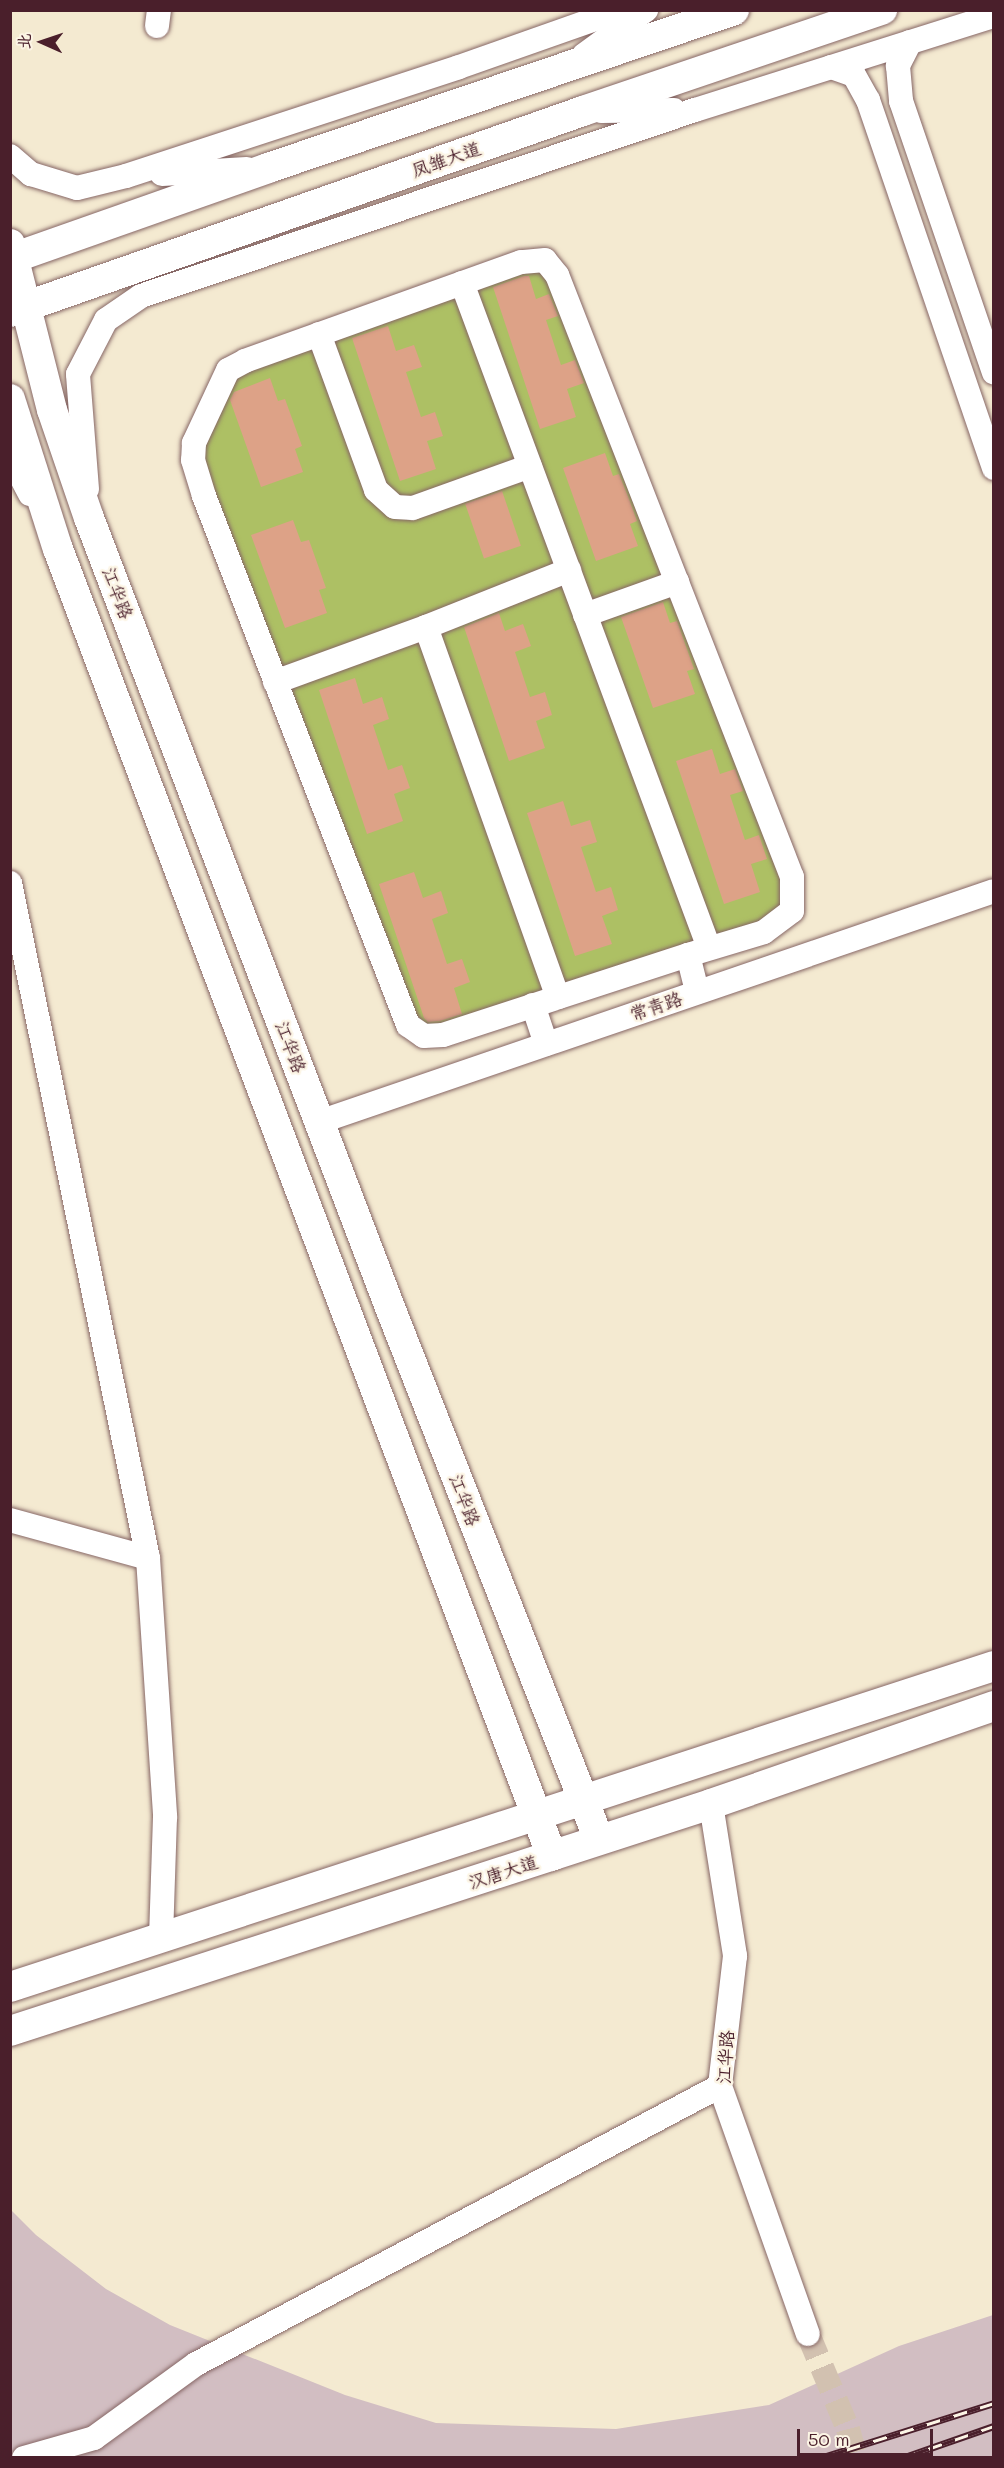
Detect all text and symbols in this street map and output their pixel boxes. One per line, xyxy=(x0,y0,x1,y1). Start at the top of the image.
north arrow xyxy=(12,12,72,72)
text: 北 xyxy=(13,32,34,50)
street label: 凤雏大道 xyxy=(408,137,484,181)
street label: 江华路 xyxy=(98,564,138,622)
street label: 常青路 xyxy=(627,987,685,1025)
street label: 江华路 xyxy=(271,1018,311,1076)
street label: 江华路 xyxy=(445,1471,485,1529)
street label: 汉唐大道 xyxy=(465,1851,541,1893)
street label: 江华路 xyxy=(712,2029,738,2085)
scale bar xyxy=(800,2417,936,2455)
text: 50 m xyxy=(808,2427,850,2451)

